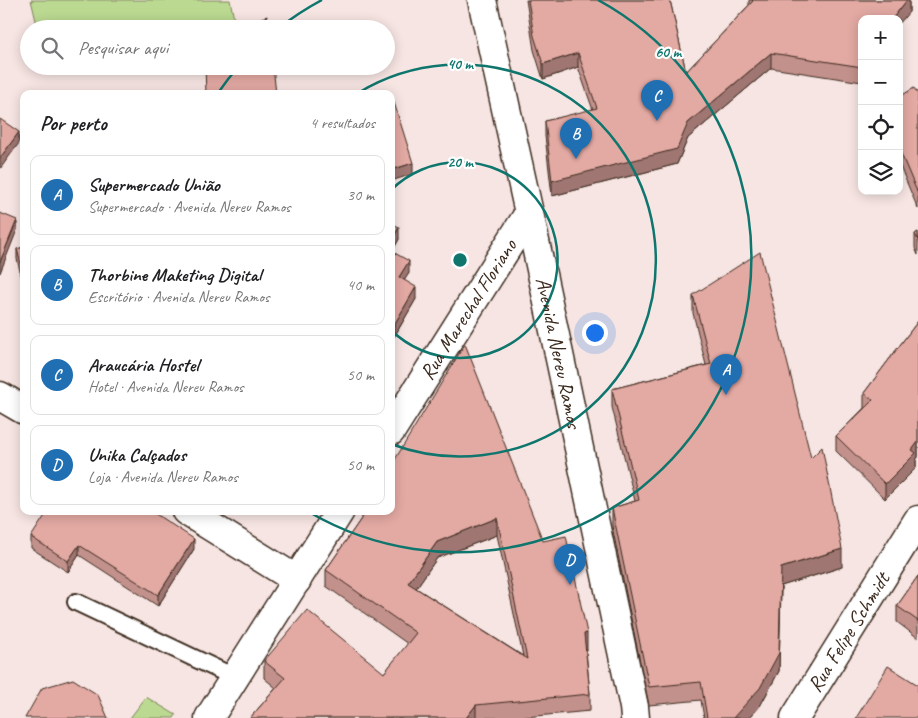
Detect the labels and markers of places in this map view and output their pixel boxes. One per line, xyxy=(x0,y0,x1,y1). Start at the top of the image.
pin: C xyxy=(641,80,673,121)
pin: B xyxy=(560,118,592,159)
centre of rings xyxy=(451,251,469,269)
pin: A xyxy=(710,354,742,395)
pin: D xyxy=(554,544,586,585)

